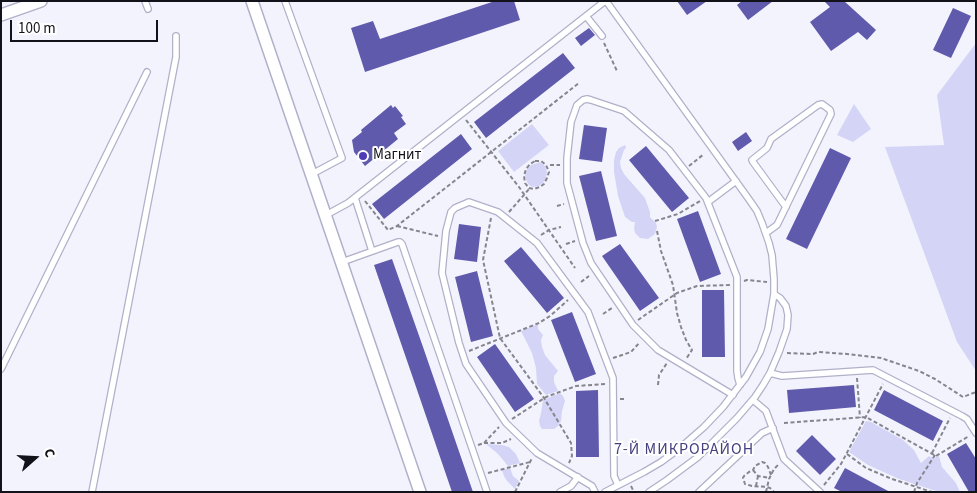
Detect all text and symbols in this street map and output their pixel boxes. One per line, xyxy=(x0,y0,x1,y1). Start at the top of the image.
scale bar xyxy=(12,10,160,42)
text: 100 m xyxy=(18,18,56,39)
place label: Магнит xyxy=(373,147,421,165)
marker: Магнит xyxy=(357,150,369,162)
north arrow xyxy=(10,433,60,483)
district label: 7-Й МИКРОРАЙОН xyxy=(612,440,756,460)
text: С xyxy=(38,446,60,460)

